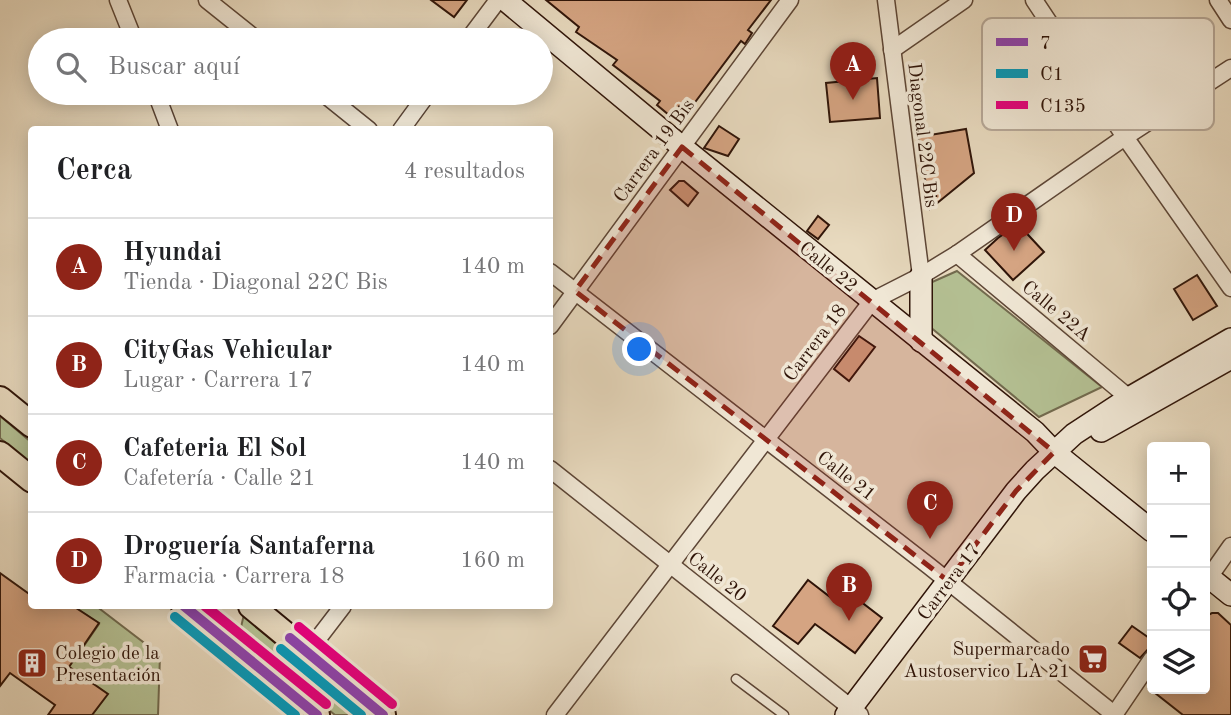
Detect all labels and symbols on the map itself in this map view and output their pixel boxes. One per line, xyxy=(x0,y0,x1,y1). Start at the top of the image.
legend xyxy=(982,18,1214,130)
text: 7 xyxy=(1040,35,1051,54)
pin: A xyxy=(830,42,876,100)
street label: Diagonal 22C Bis xyxy=(903,62,940,209)
text: C1 xyxy=(1040,66,1064,85)
street label: Carrera 19 Bis xyxy=(611,96,699,207)
text: C135 xyxy=(1040,98,1086,117)
pin: D xyxy=(991,193,1037,251)
street label: Calle 22 xyxy=(795,239,860,297)
street label: Calle 22A xyxy=(1017,278,1094,346)
street label: Carrera 18 xyxy=(781,301,851,386)
your location xyxy=(622,332,656,366)
street label: Calle 21 xyxy=(813,448,878,506)
pin: C xyxy=(907,481,953,539)
street label: Carrera 17 xyxy=(915,540,985,625)
street label: Calle 20 xyxy=(684,549,749,607)
pin: B xyxy=(826,563,872,621)
place label: Supermarcado Austoservico LA 21 xyxy=(903,641,1070,682)
supermarket icon: Supermarcado Austoservico LA 21 xyxy=(1076,642,1110,676)
place label: Colegio de la Presentación xyxy=(55,645,161,686)
building icon: Colegio de la Presentación xyxy=(15,646,49,680)

